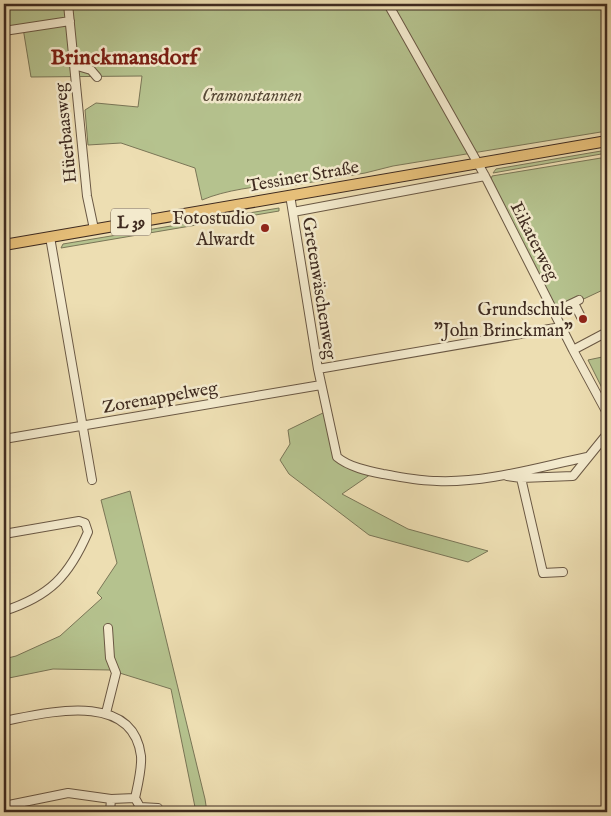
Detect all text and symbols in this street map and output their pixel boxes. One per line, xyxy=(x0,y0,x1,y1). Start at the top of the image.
district label: Brinckmansdorf xyxy=(51,44,202,72)
street label: Hüerbaasweg xyxy=(50,81,83,184)
park label: Cramonstannen xyxy=(202,85,302,108)
street label: Tessiner Straße xyxy=(246,156,361,199)
street label: Eikaterweg xyxy=(504,198,563,285)
road number: L 39 xyxy=(111,208,151,236)
place label: Fotostudio Alwardt xyxy=(172,208,255,252)
street label: Gretenwäschenweg xyxy=(296,216,341,361)
marker: Fotostudio Alwardt xyxy=(259,222,271,234)
place label: Grundschule "John Brinckman" xyxy=(434,299,573,343)
marker: Grundschule "John Brinckman" xyxy=(577,313,589,325)
street label: Zorenappelweg xyxy=(101,377,220,420)

